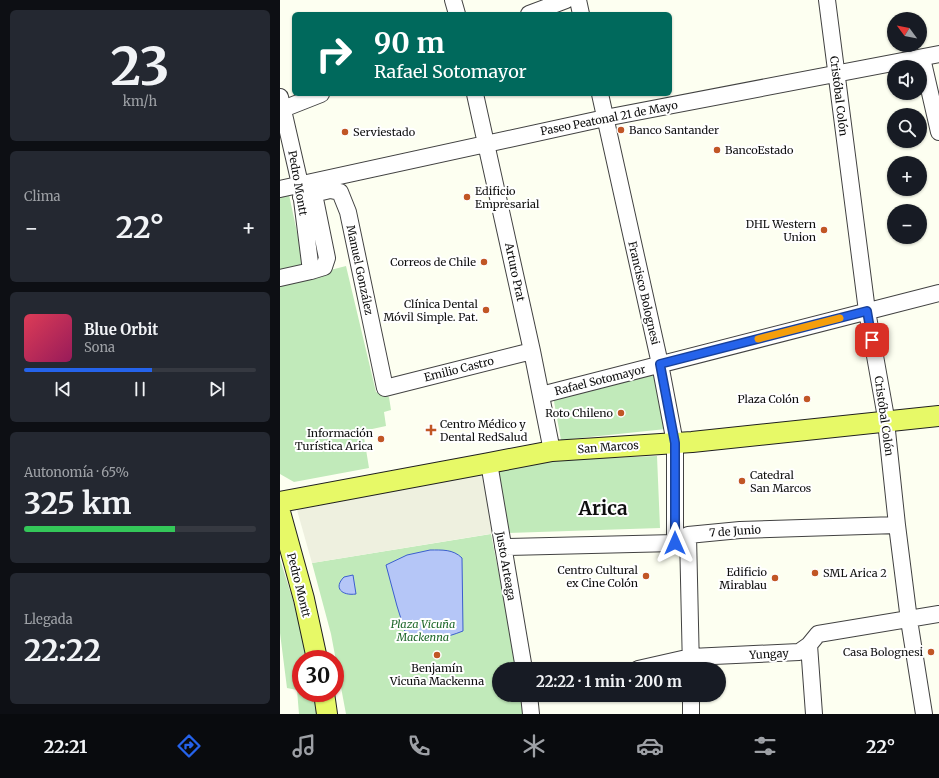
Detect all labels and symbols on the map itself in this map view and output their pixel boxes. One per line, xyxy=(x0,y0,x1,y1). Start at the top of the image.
north arrow xyxy=(887,12,927,52)
street label: Cristóbal Colón xyxy=(827,55,851,138)
street label: Paseo Peatonal 21 de Mayo xyxy=(539,98,679,138)
place label: Banco Santander xyxy=(629,123,719,137)
place label: Serviestado xyxy=(353,125,416,139)
marker: Banco Santander xyxy=(616,125,626,135)
marker: Serviestado xyxy=(340,127,350,137)
place label: BancoEstado xyxy=(725,143,794,157)
marker: BancoEstado xyxy=(712,145,722,155)
street label: Pedro Montt xyxy=(285,149,311,217)
place label: Edificio Empresarial xyxy=(475,184,540,211)
marker: Edificio Empresarial xyxy=(462,192,472,202)
place label: DHL Western Union xyxy=(746,217,817,244)
street label: Manuel González xyxy=(344,224,376,316)
marker: DHL Western Union xyxy=(819,225,829,235)
street label: Arturo Prat xyxy=(502,240,528,303)
street label: Francisco Bolognesi xyxy=(625,240,663,347)
place label: Correos de Chile xyxy=(390,255,476,269)
marker: Correos de Chile xyxy=(479,257,489,267)
place label: Clínica Dental Móvil Simple. Pat. xyxy=(384,297,479,324)
marker: Clínica Dental Móvil Simple. Pat. xyxy=(481,305,491,315)
pin xyxy=(855,323,889,357)
street label: Emilio Castro xyxy=(423,353,496,384)
street label: Rafael Sotomayor xyxy=(553,362,647,398)
street label: Cristóbal Colón xyxy=(871,375,897,458)
place label: Plaza Colón xyxy=(738,392,800,406)
marker: Plaza Colón xyxy=(802,394,812,404)
place label: Roto Chileno xyxy=(545,406,614,420)
marker: Roto Chileno xyxy=(616,408,626,418)
place label: Centro Médico y Dental RedSalud xyxy=(440,417,528,444)
marker: Centro Médico y Dental RedSalud xyxy=(425,424,437,436)
place label: Información Turística Arica xyxy=(295,426,374,453)
marker: Información Turística Arica xyxy=(376,434,386,444)
street label: San Marcos xyxy=(577,438,639,456)
place label: Catedral San Marcos xyxy=(750,468,811,495)
marker: Catedral San Marcos xyxy=(737,476,747,486)
district label: Arica xyxy=(577,496,628,520)
position arrow xyxy=(654,522,696,564)
street label: 7 de Junio xyxy=(709,522,762,540)
street label: Justo Arteaga xyxy=(493,529,519,602)
street label: Pedro Montt xyxy=(284,551,314,619)
place label: Centro Cultural ex Cine Colón xyxy=(558,563,639,590)
place label: Edificio Mirablau xyxy=(719,565,768,592)
place label: SML Arica 2 xyxy=(823,566,887,580)
marker: SML Arica 2 xyxy=(810,568,820,578)
marker: Centro Cultural ex Cine Colón xyxy=(641,571,651,581)
marker: Edificio Mirablau xyxy=(770,573,780,583)
park label: Plaza Vicuña Mackenna xyxy=(391,617,455,644)
place label: Casa Bolognesi xyxy=(843,645,923,659)
street label: Yungay xyxy=(748,646,790,662)
marker: Casa Bolognesi xyxy=(926,647,936,657)
speed limit sign: 30 xyxy=(292,650,344,702)
marker: Benjamín Vicuña Mackenna xyxy=(432,650,442,660)
place label: Benjamín Vicuña Mackenna xyxy=(389,661,484,688)

